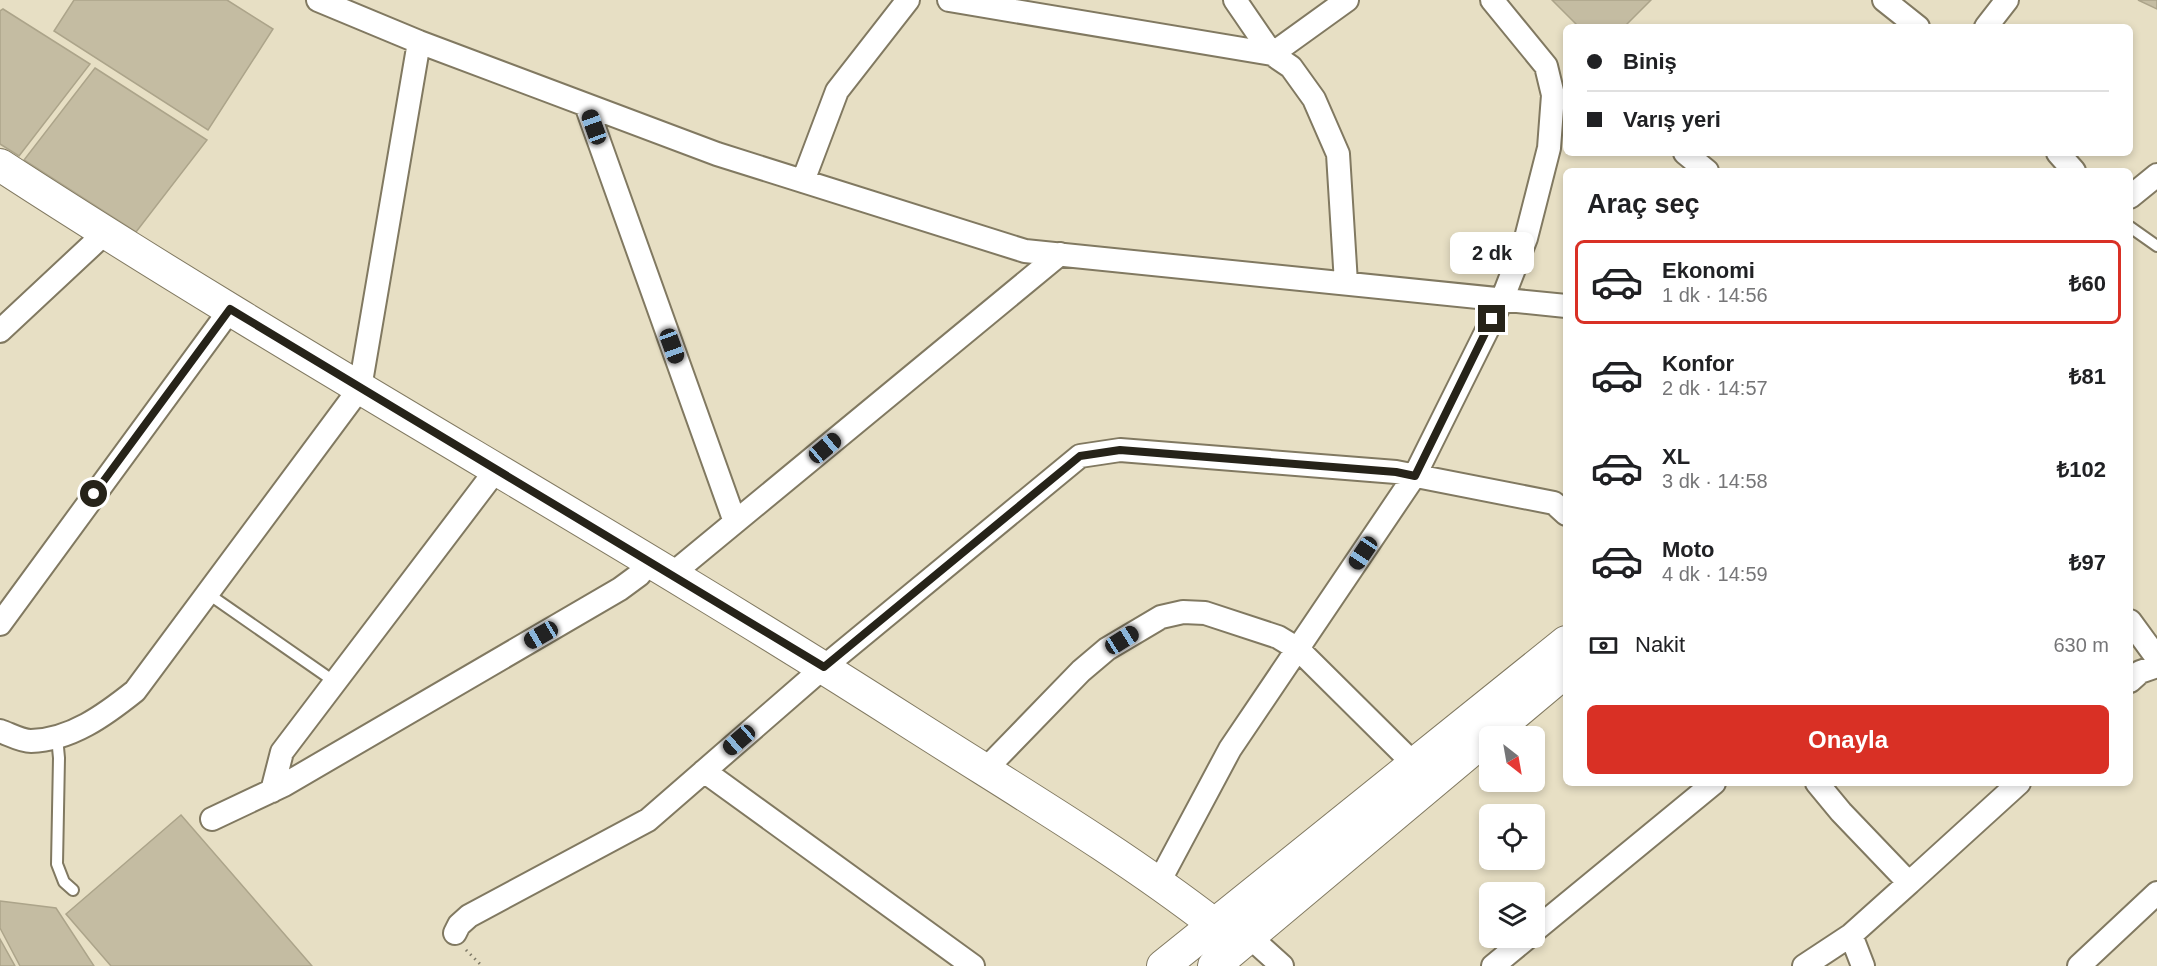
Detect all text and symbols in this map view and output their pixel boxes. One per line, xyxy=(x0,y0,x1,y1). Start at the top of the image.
text: Biniş xyxy=(1623,49,1677,74)
car xyxy=(579,107,609,147)
text: Varış yeri xyxy=(1623,107,1721,132)
text: Araç seç xyxy=(1587,189,1700,219)
callout: 2 dk xyxy=(1450,232,1534,274)
text: 2 dk xyxy=(1472,242,1512,264)
icon: car xyxy=(1590,255,1644,309)
text: Ekonomi xyxy=(1662,258,1755,283)
text: ₺60 xyxy=(2069,271,2106,296)
text: 1 dk · 14:56 xyxy=(1662,284,1768,306)
route end xyxy=(1478,305,1505,332)
car xyxy=(657,326,687,366)
icon: car xyxy=(1590,348,1644,402)
text: Konfor xyxy=(1662,351,1734,376)
text: ₺81 xyxy=(2069,364,2106,389)
text: 2 dk · 14:57 xyxy=(1662,377,1768,399)
car xyxy=(805,430,845,466)
icon: car xyxy=(1590,441,1644,495)
text: XL xyxy=(1662,444,1690,469)
text: ₺102 xyxy=(2057,457,2106,482)
text: 3 dk · 14:58 xyxy=(1662,470,1768,492)
route start xyxy=(80,480,107,507)
car xyxy=(1345,533,1381,573)
icon: car xyxy=(1590,534,1644,588)
text: Moto xyxy=(1662,537,1715,562)
text: ₺97 xyxy=(2069,550,2106,575)
text: 4 dk · 14:59 xyxy=(1662,563,1768,585)
car xyxy=(521,618,561,652)
car xyxy=(1102,623,1142,657)
icon: cash xyxy=(1587,629,1620,662)
text: Nakit xyxy=(1635,632,1685,657)
text: 630 m xyxy=(2053,634,2109,656)
button: Onayla xyxy=(1587,705,2109,774)
car xyxy=(720,721,758,759)
north arrow xyxy=(1479,726,1545,792)
map controls xyxy=(1479,726,1545,948)
button: locate xyxy=(1479,804,1545,870)
button: layers xyxy=(1479,882,1545,948)

